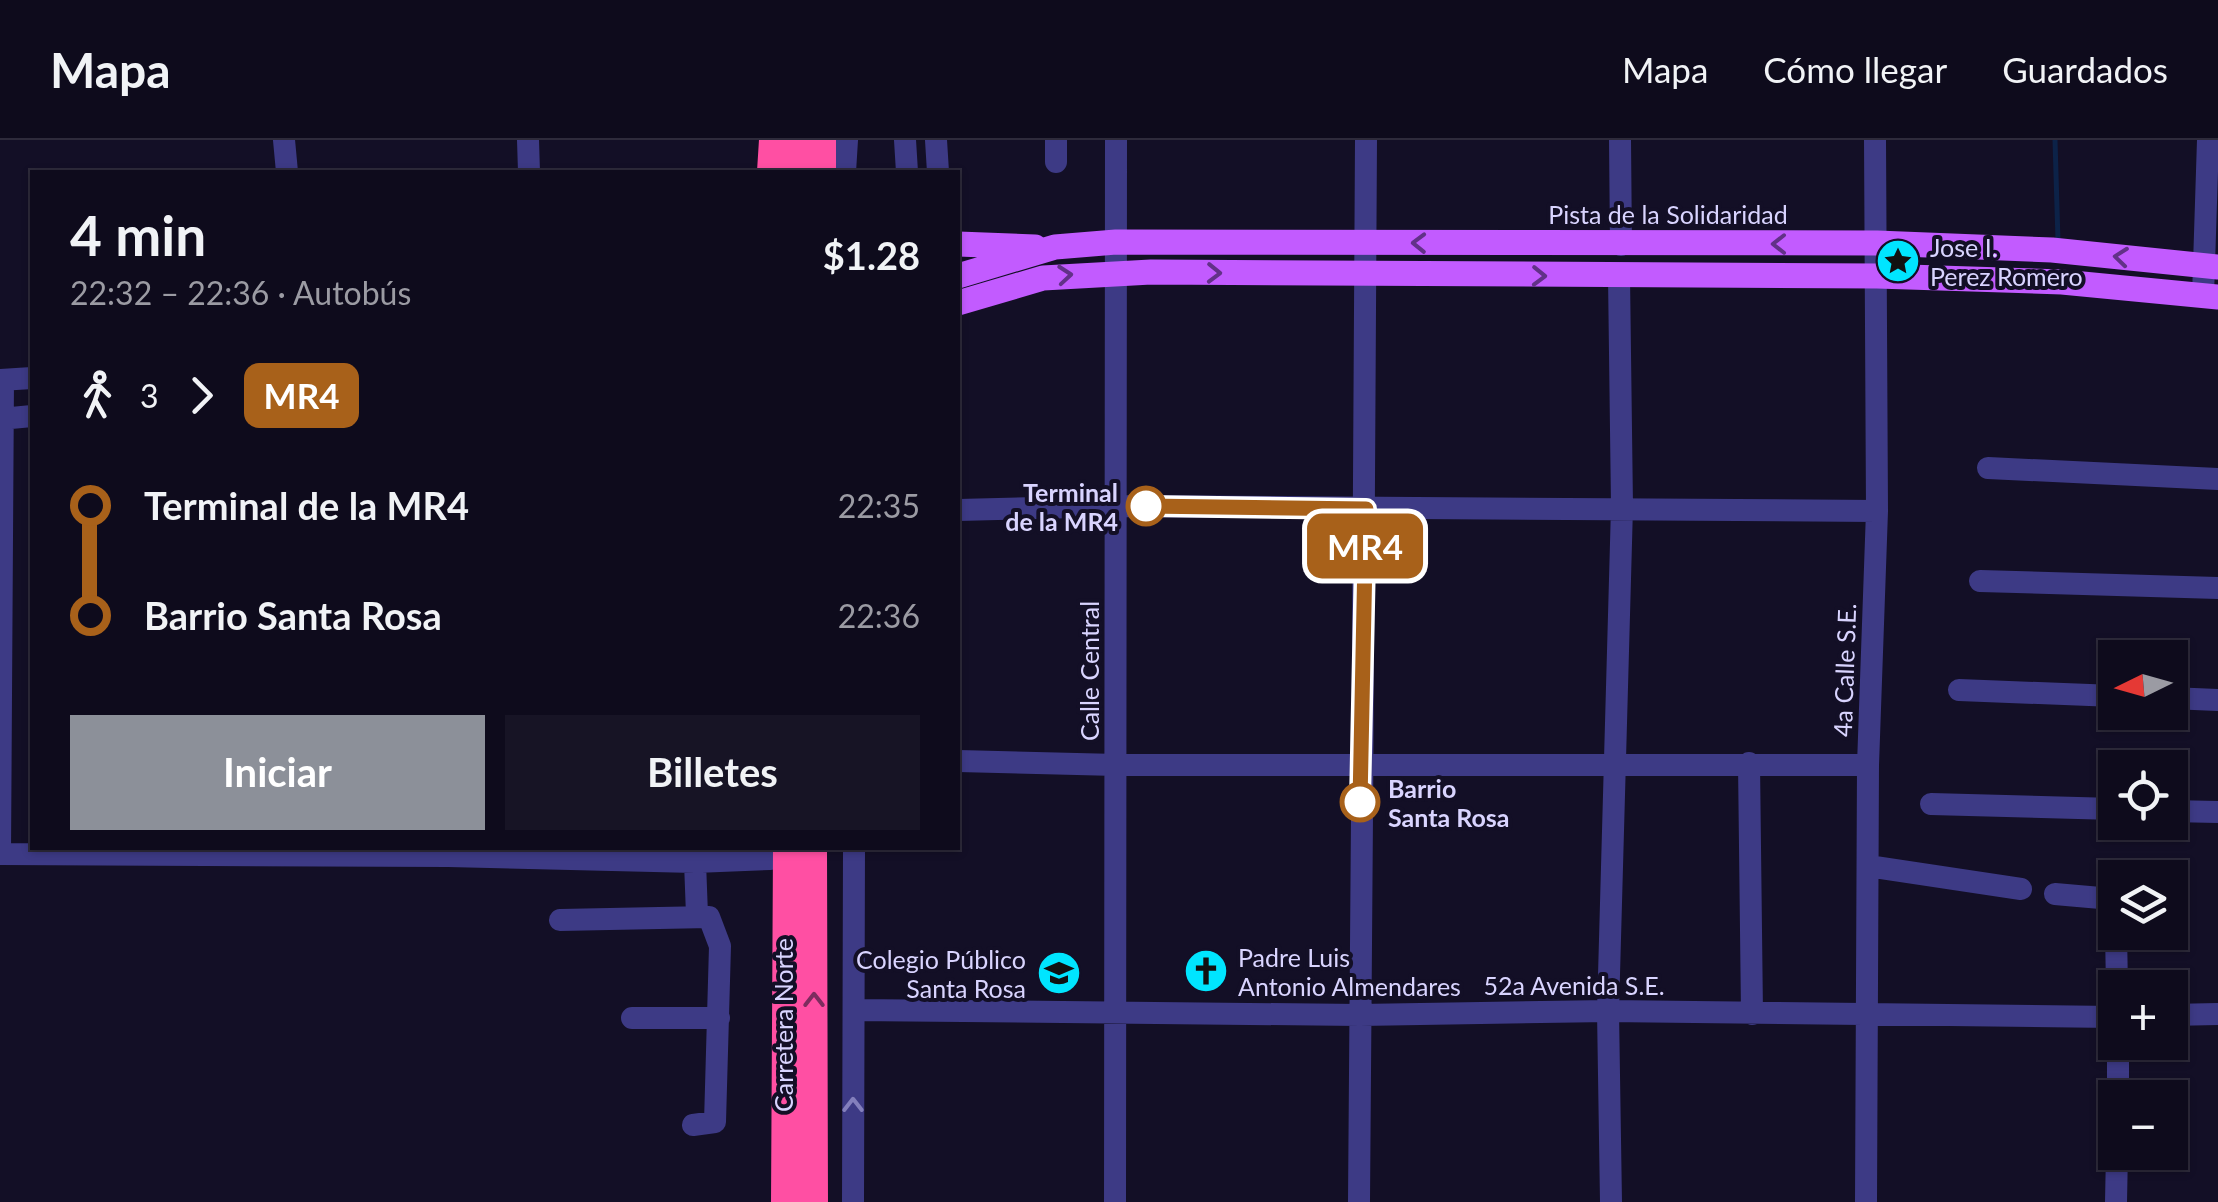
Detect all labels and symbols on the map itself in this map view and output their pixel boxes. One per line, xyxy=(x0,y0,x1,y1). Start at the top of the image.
street label: Pista de la Solidaridad xyxy=(1548,199,1788,229)
one-way arrow xyxy=(1411,232,1427,253)
place label: Jose I. Perez Romero xyxy=(1930,232,2083,291)
one-way arrow xyxy=(1771,233,1786,255)
place icon: Jose I. Perez Romero xyxy=(1875,238,1921,284)
one-way arrow xyxy=(2113,247,2129,268)
one-way arrow xyxy=(1206,262,1222,284)
one-way arrow xyxy=(1057,265,1073,287)
one-way arrow xyxy=(1532,265,1547,287)
place label: Terminal de la MR4 xyxy=(1005,477,1118,536)
marker: Terminal de la MR4 xyxy=(1127,487,1165,525)
line badge: MR4 xyxy=(1308,514,1422,578)
street label: Calle Central xyxy=(1074,601,1104,741)
street label: 4a Calle S.E. xyxy=(1827,603,1861,737)
north arrow xyxy=(2098,640,2188,730)
place label: Barrio Santa Rosa xyxy=(1388,773,1510,832)
marker: Barrio Santa Rosa xyxy=(1341,783,1379,821)
street label: Carretera Norte xyxy=(768,938,798,1112)
place label: Padre Luis Antonio Almendares xyxy=(1238,942,1461,1001)
place label: Colegio Público Santa Rosa xyxy=(856,944,1026,1003)
church icon: Padre Luis Antonio Almendares xyxy=(1183,948,1229,994)
school or university icon: Colegio Público Santa Rosa xyxy=(1036,950,1082,996)
street label: 52a Avenida S.E. xyxy=(1483,970,1665,1000)
one-way arrow xyxy=(803,991,825,1006)
one-way arrow xyxy=(842,1096,864,1112)

